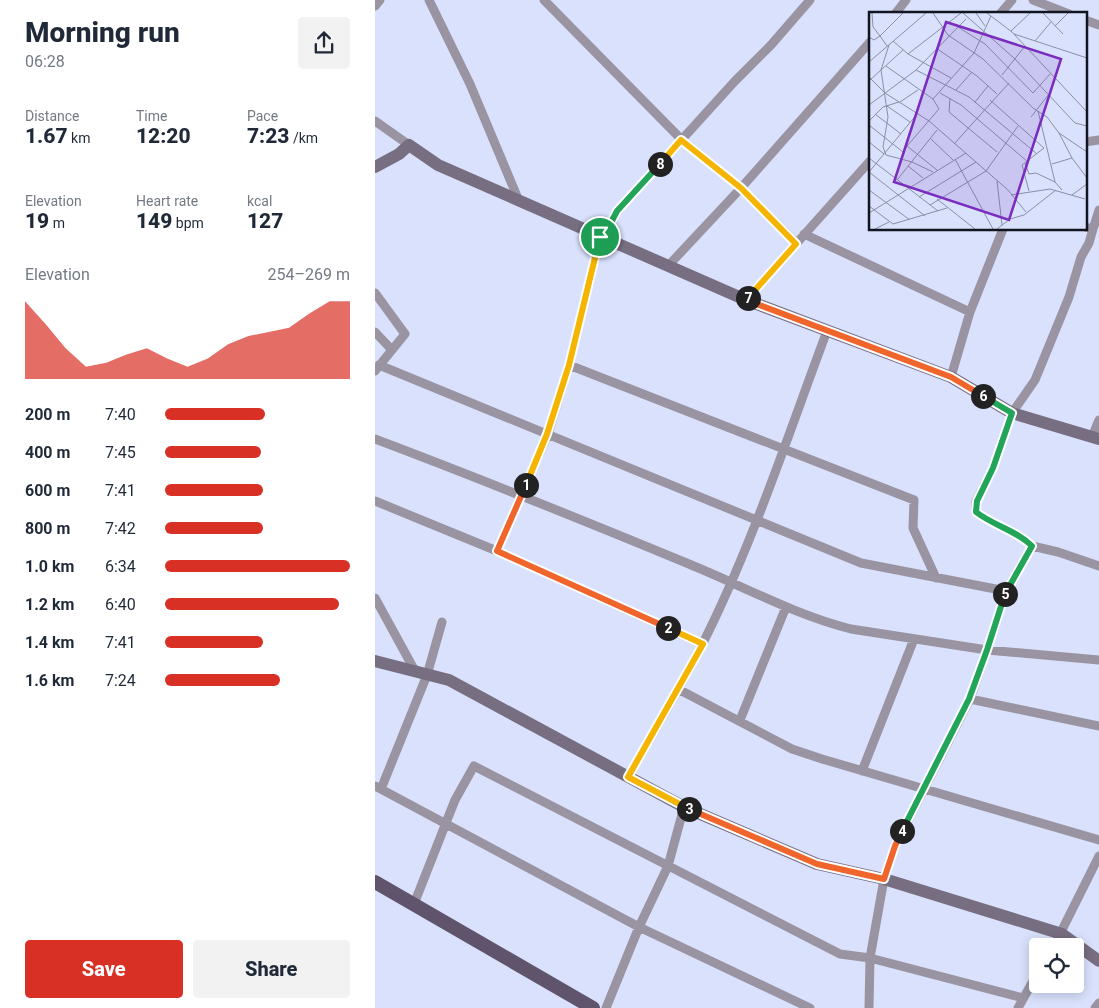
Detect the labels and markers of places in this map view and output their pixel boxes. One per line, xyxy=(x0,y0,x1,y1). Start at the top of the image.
pin: 8 xyxy=(647,152,673,176)
pin xyxy=(579,216,621,258)
pin: 7 xyxy=(735,286,761,310)
pin: 6 xyxy=(971,384,995,408)
pin: 1 xyxy=(513,472,539,498)
pin: 5 xyxy=(993,582,1017,606)
pin: 2 xyxy=(655,616,681,640)
pin: 3 xyxy=(677,796,701,822)
pin: 4 xyxy=(889,818,915,844)

